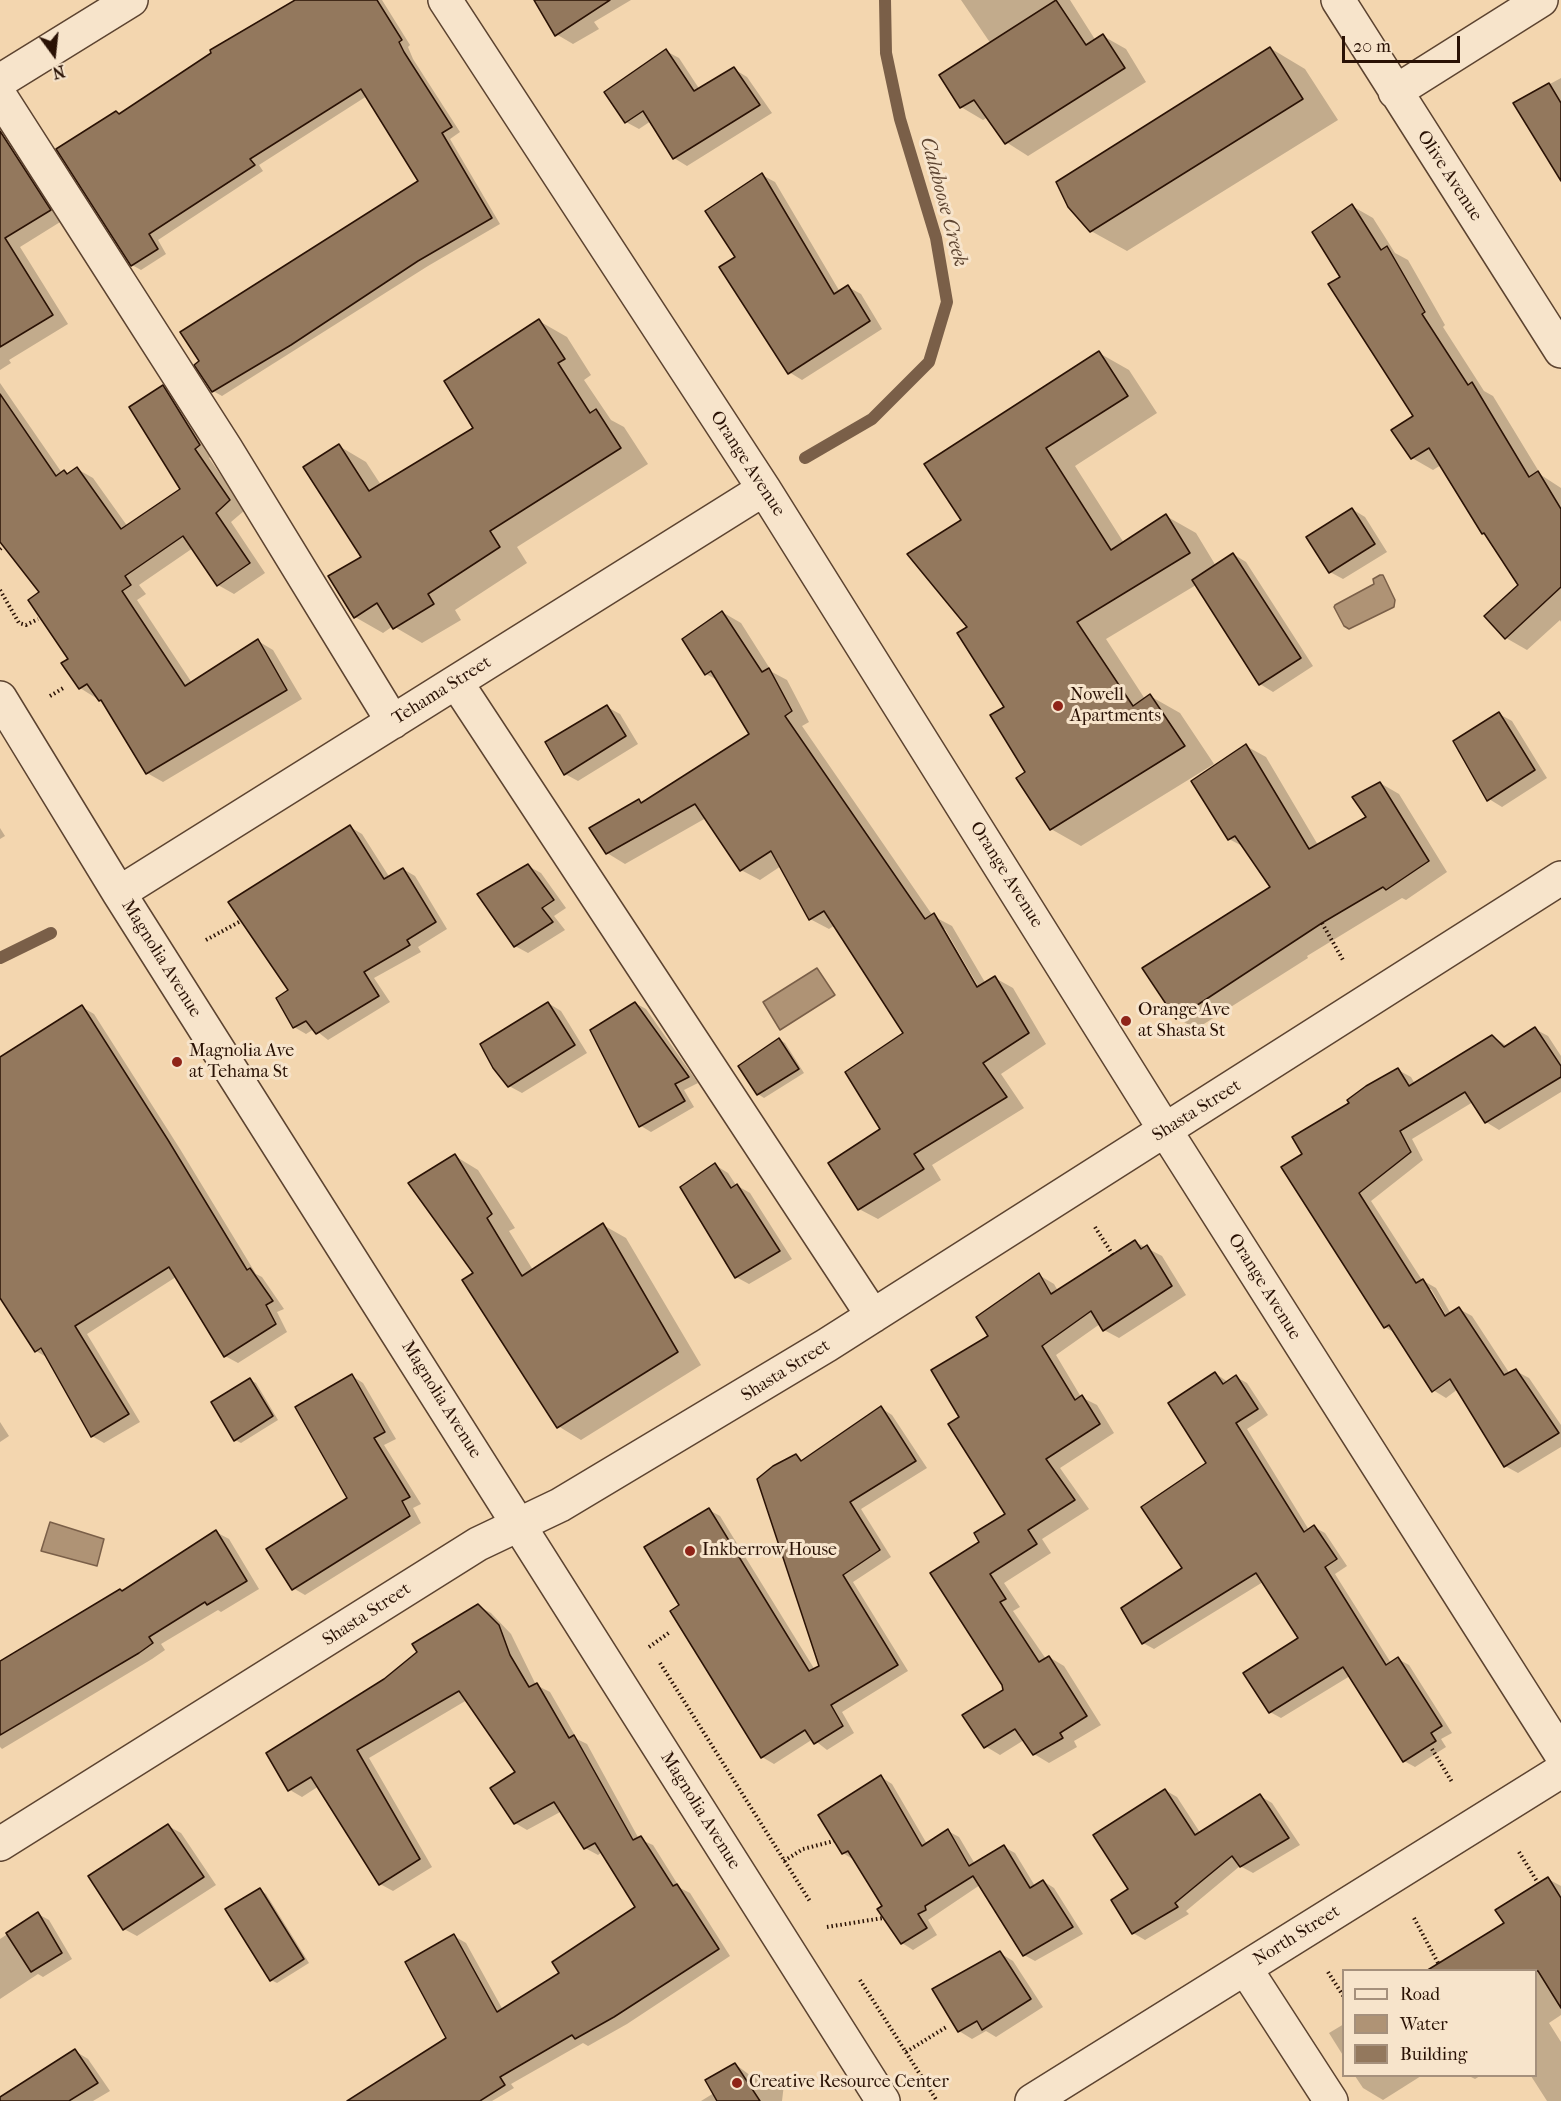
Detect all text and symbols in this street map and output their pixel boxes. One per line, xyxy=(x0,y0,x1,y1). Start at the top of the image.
north arrow xyxy=(24,24,84,84)
scale bar xyxy=(1345,24,1464,62)
text: 20 m xyxy=(1353,36,1391,57)
text: N xyxy=(50,61,67,83)
street label: Olive Avenue xyxy=(1412,127,1486,225)
water label: Calaboose Creek xyxy=(914,135,972,269)
street label: Orange Avenue xyxy=(705,407,789,521)
street label: Tehama Street xyxy=(389,652,495,730)
place label: Nowell Apartments xyxy=(1070,685,1161,728)
marker: Nowell Apartments xyxy=(1051,699,1065,713)
street label: Orange Avenue xyxy=(965,818,1047,932)
street label: Magnolia Avenue xyxy=(116,896,206,1022)
place label: Orange Ave at Shasta St xyxy=(1138,1000,1230,1042)
marker: Orange Ave at Shasta St xyxy=(1119,1014,1133,1028)
place label: Magnolia Ave at Tehama St xyxy=(189,1041,294,1084)
marker: Magnolia Ave at Tehama St xyxy=(170,1055,184,1069)
street label: Shasta Street xyxy=(1149,1075,1245,1147)
street label: Orange Avenue xyxy=(1223,1230,1305,1344)
street label: Shasta Street xyxy=(738,1335,834,1407)
street label: Magnolia Avenue xyxy=(396,1337,486,1463)
place label: Inkberrow House xyxy=(702,1540,837,1562)
marker: Inkberrow House xyxy=(683,1544,697,1558)
street label: Shasta Street xyxy=(319,1579,415,1651)
street label: Magnolia Avenue xyxy=(655,1748,745,1874)
street label: North Street xyxy=(1250,1901,1344,1971)
legend xyxy=(1342,1969,1537,2077)
text: Road xyxy=(1400,1984,1440,2005)
text: Water xyxy=(1400,2014,1448,2035)
text: Building xyxy=(1400,2044,1467,2065)
place label: Creative Resource Center xyxy=(749,2072,949,2094)
marker: Creative Resource Center xyxy=(730,2076,744,2090)

